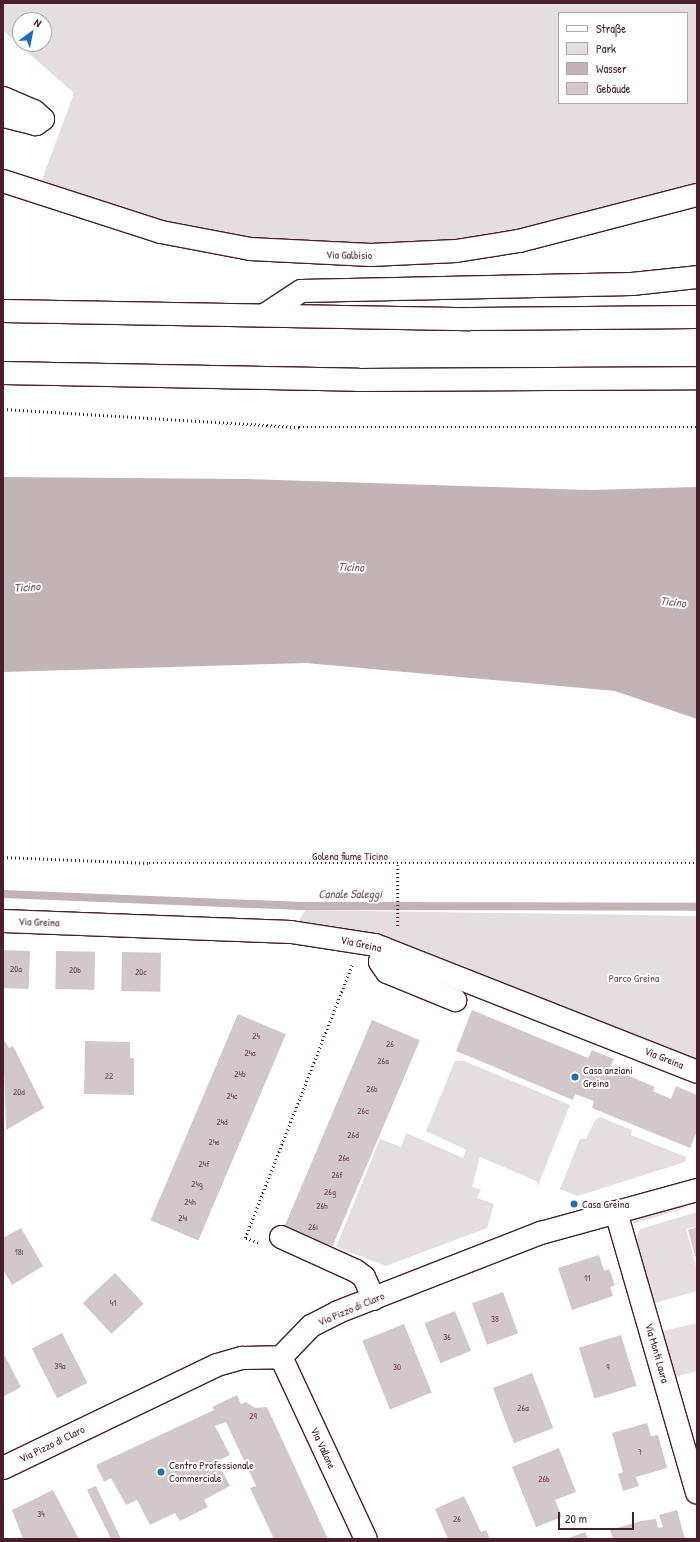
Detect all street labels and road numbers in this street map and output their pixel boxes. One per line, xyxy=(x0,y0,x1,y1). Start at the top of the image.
street label: Via Galbisio xyxy=(326,248,372,262)
street label: Golena fiume Ticino xyxy=(312,849,388,863)
street label: Via Greina xyxy=(18,915,60,929)
street label: Via Greina xyxy=(340,933,382,955)
street label: Via Greina xyxy=(642,1044,686,1072)
street label: Via Pizzo di Claro xyxy=(316,1289,386,1329)
street label: Via Monti Laura xyxy=(642,1322,672,1384)
street label: Via Pizzo di Claro xyxy=(17,1423,87,1465)
street label: Via Vallone xyxy=(308,1425,338,1471)

